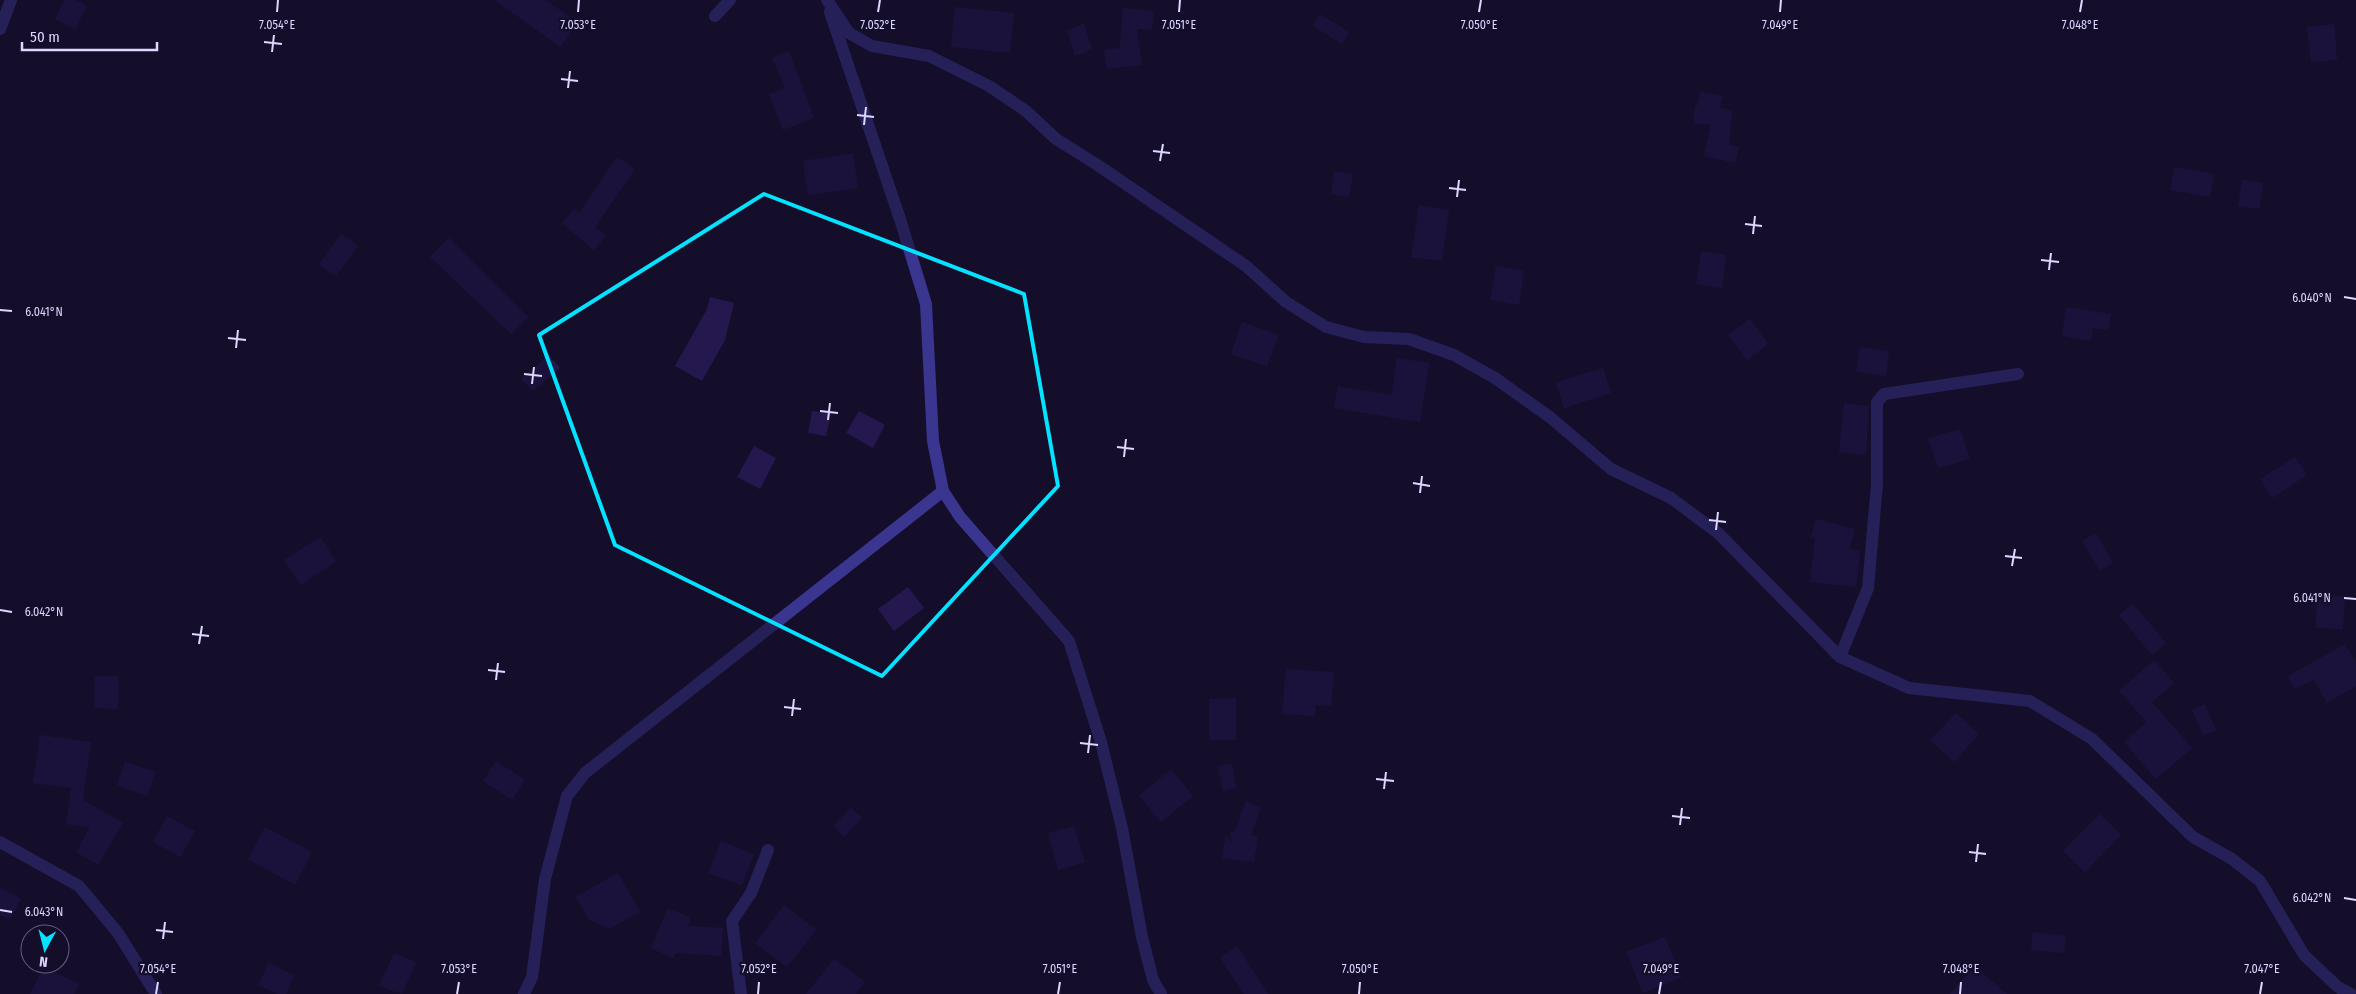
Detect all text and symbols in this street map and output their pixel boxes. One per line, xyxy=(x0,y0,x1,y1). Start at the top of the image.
text: 7.054°E xyxy=(259,18,295,32)
text: 7.053°E xyxy=(560,18,596,32)
text: 7.052°E xyxy=(860,18,896,32)
text: 7.051°E xyxy=(1162,18,1197,32)
text: 7.050°E xyxy=(1461,18,1498,32)
text: 7.049°E xyxy=(1762,18,1798,32)
text: 7.048°E xyxy=(2062,18,2099,32)
scale bar xyxy=(22,20,158,52)
text: 50 m xyxy=(30,28,60,46)
text: 6.040°N xyxy=(2292,291,2332,305)
text: 6.041°N xyxy=(25,305,63,319)
text: 6.041°N xyxy=(2293,591,2331,605)
text: 6.042°N xyxy=(25,605,63,619)
text: 6.042°N xyxy=(2293,891,2331,905)
text: 6.043°N xyxy=(25,905,63,919)
north arrow xyxy=(20,924,70,974)
text: N xyxy=(38,952,49,970)
text: 7.054°E xyxy=(140,962,176,976)
text: 7.053°E xyxy=(441,962,477,976)
text: 7.052°E xyxy=(741,962,777,976)
text: 7.051°E xyxy=(1043,962,1078,976)
text: 7.050°E xyxy=(1342,962,1379,976)
text: 7.049°E xyxy=(1643,962,1679,976)
text: 7.048°E xyxy=(1943,962,1980,976)
text: 7.047°E xyxy=(2244,962,2280,976)

